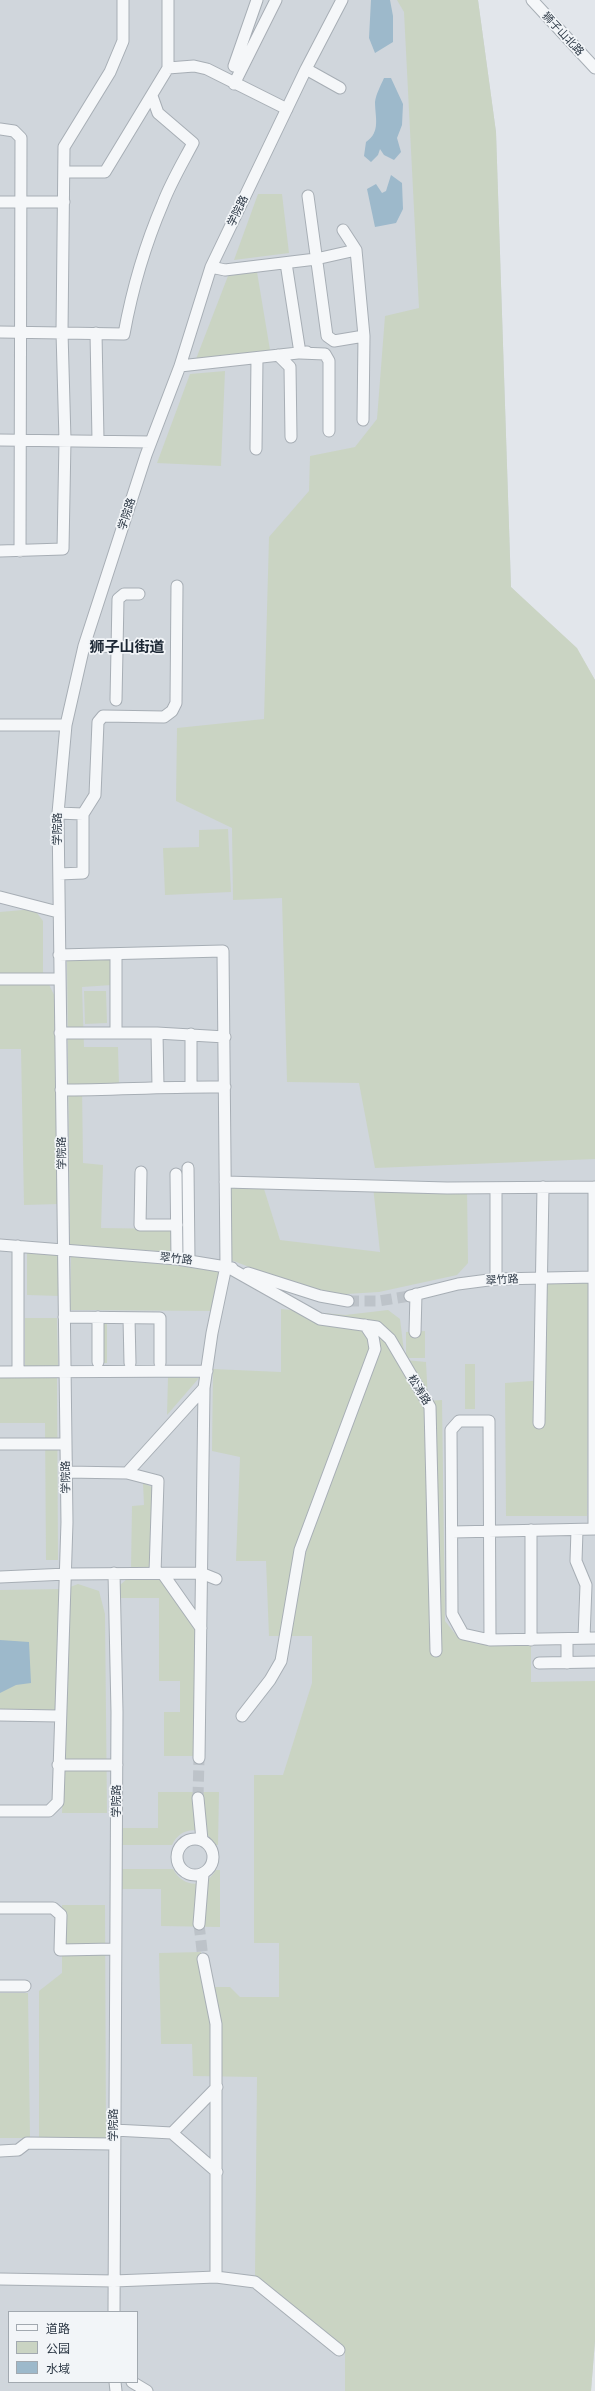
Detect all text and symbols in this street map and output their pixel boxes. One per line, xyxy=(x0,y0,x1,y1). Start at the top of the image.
street label: 狮子山北路 xyxy=(539,9,587,59)
street label: 学院路 xyxy=(225,193,251,229)
street label: 学院路 xyxy=(116,496,138,532)
district label: 狮子山街道 xyxy=(90,638,164,656)
street label: 学院路 xyxy=(51,813,65,845)
street label: 学院路 xyxy=(55,1136,69,1170)
street label: 翠竹路 xyxy=(159,1251,193,1267)
street label: 翠竹路 xyxy=(485,1273,519,1287)
street label: 松涛路 xyxy=(405,1373,433,1407)
street label: 学院路 xyxy=(59,1460,73,1494)
street label: 学院路 xyxy=(110,1785,124,1817)
street label: 学院路 xyxy=(107,2109,121,2141)
legend xyxy=(8,2311,138,2383)
text: 道路 xyxy=(46,2321,70,2336)
text: 公园 xyxy=(46,2341,70,2356)
text: 水域 xyxy=(46,2361,70,2376)

